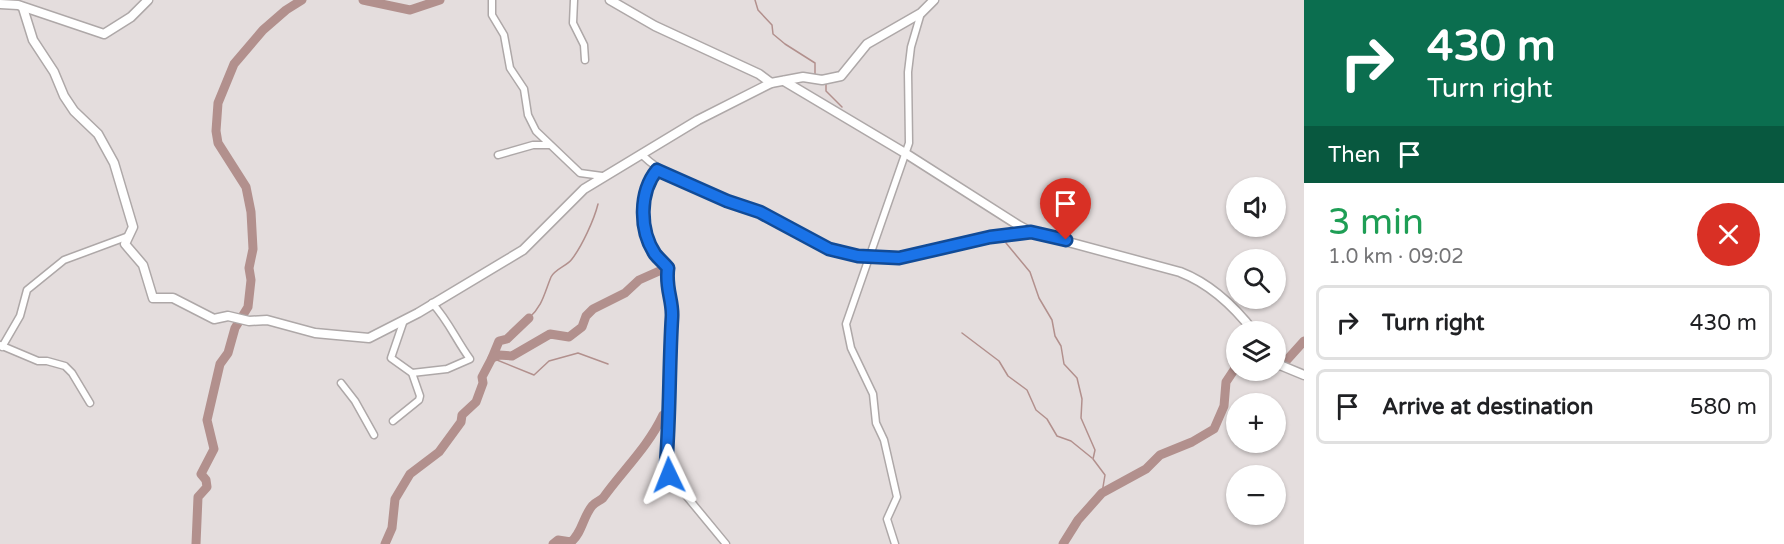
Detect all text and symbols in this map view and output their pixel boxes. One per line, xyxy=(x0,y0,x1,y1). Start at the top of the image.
text: 430 m xyxy=(1427,21,1556,72)
icon: right xyxy=(1328,24,1406,102)
text: Turn right xyxy=(1427,72,1553,105)
icon: arrive xyxy=(1393,138,1426,171)
text: Then xyxy=(1328,142,1381,168)
map controls xyxy=(1226,177,1286,525)
button: sound xyxy=(1226,177,1286,237)
pin xyxy=(1040,178,1091,240)
icon: arrive xyxy=(1049,187,1082,220)
text: 3 min xyxy=(1328,201,1424,244)
button: close xyxy=(1697,203,1760,266)
text: 1.0 km · 09:02 xyxy=(1328,245,1464,269)
button: search xyxy=(1226,249,1286,309)
icon: right xyxy=(1331,306,1364,339)
text: Turn right xyxy=(1382,310,1484,336)
text: 430 m xyxy=(1690,310,1757,336)
button: layers xyxy=(1226,321,1286,381)
icon: arrive xyxy=(1331,390,1364,423)
button: + xyxy=(1226,393,1286,453)
text: Arrive at destination xyxy=(1382,394,1593,420)
text: 580 m xyxy=(1690,394,1757,420)
position arrow xyxy=(637,443,701,507)
button: − xyxy=(1226,465,1286,525)

